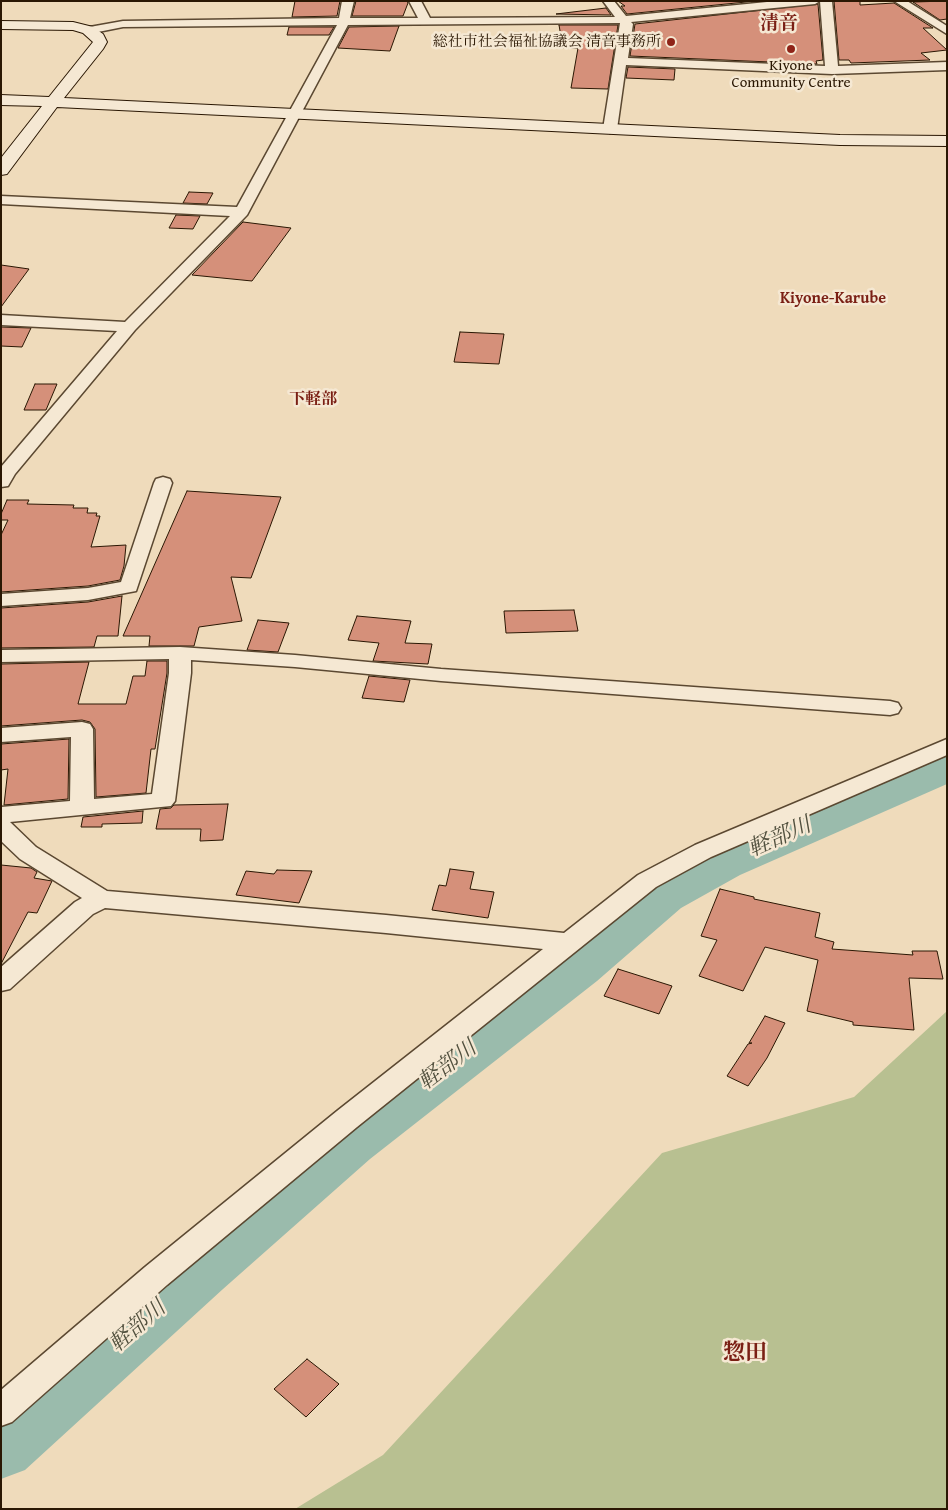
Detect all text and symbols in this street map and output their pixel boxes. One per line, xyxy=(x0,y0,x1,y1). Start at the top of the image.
district label: 清音 xyxy=(760,13,798,35)
place label: 総社市社会福祉協議会 清音事務所 xyxy=(433,33,661,51)
marker: 総社市社会福祉協議会 清音事務所 xyxy=(665,36,677,48)
marker: Kiyone Community Centre xyxy=(785,43,797,55)
place label: Kiyone Community Centre xyxy=(731,57,851,92)
district label: Kiyone-Karube xyxy=(780,289,886,309)
district label: 下軽部 xyxy=(289,390,337,410)
water label: 軽部川 xyxy=(744,813,816,863)
water label: 軽部川 xyxy=(414,1036,482,1096)
water label: 軽部川 xyxy=(104,1295,172,1359)
district label: 惣田 xyxy=(723,1340,767,1366)

